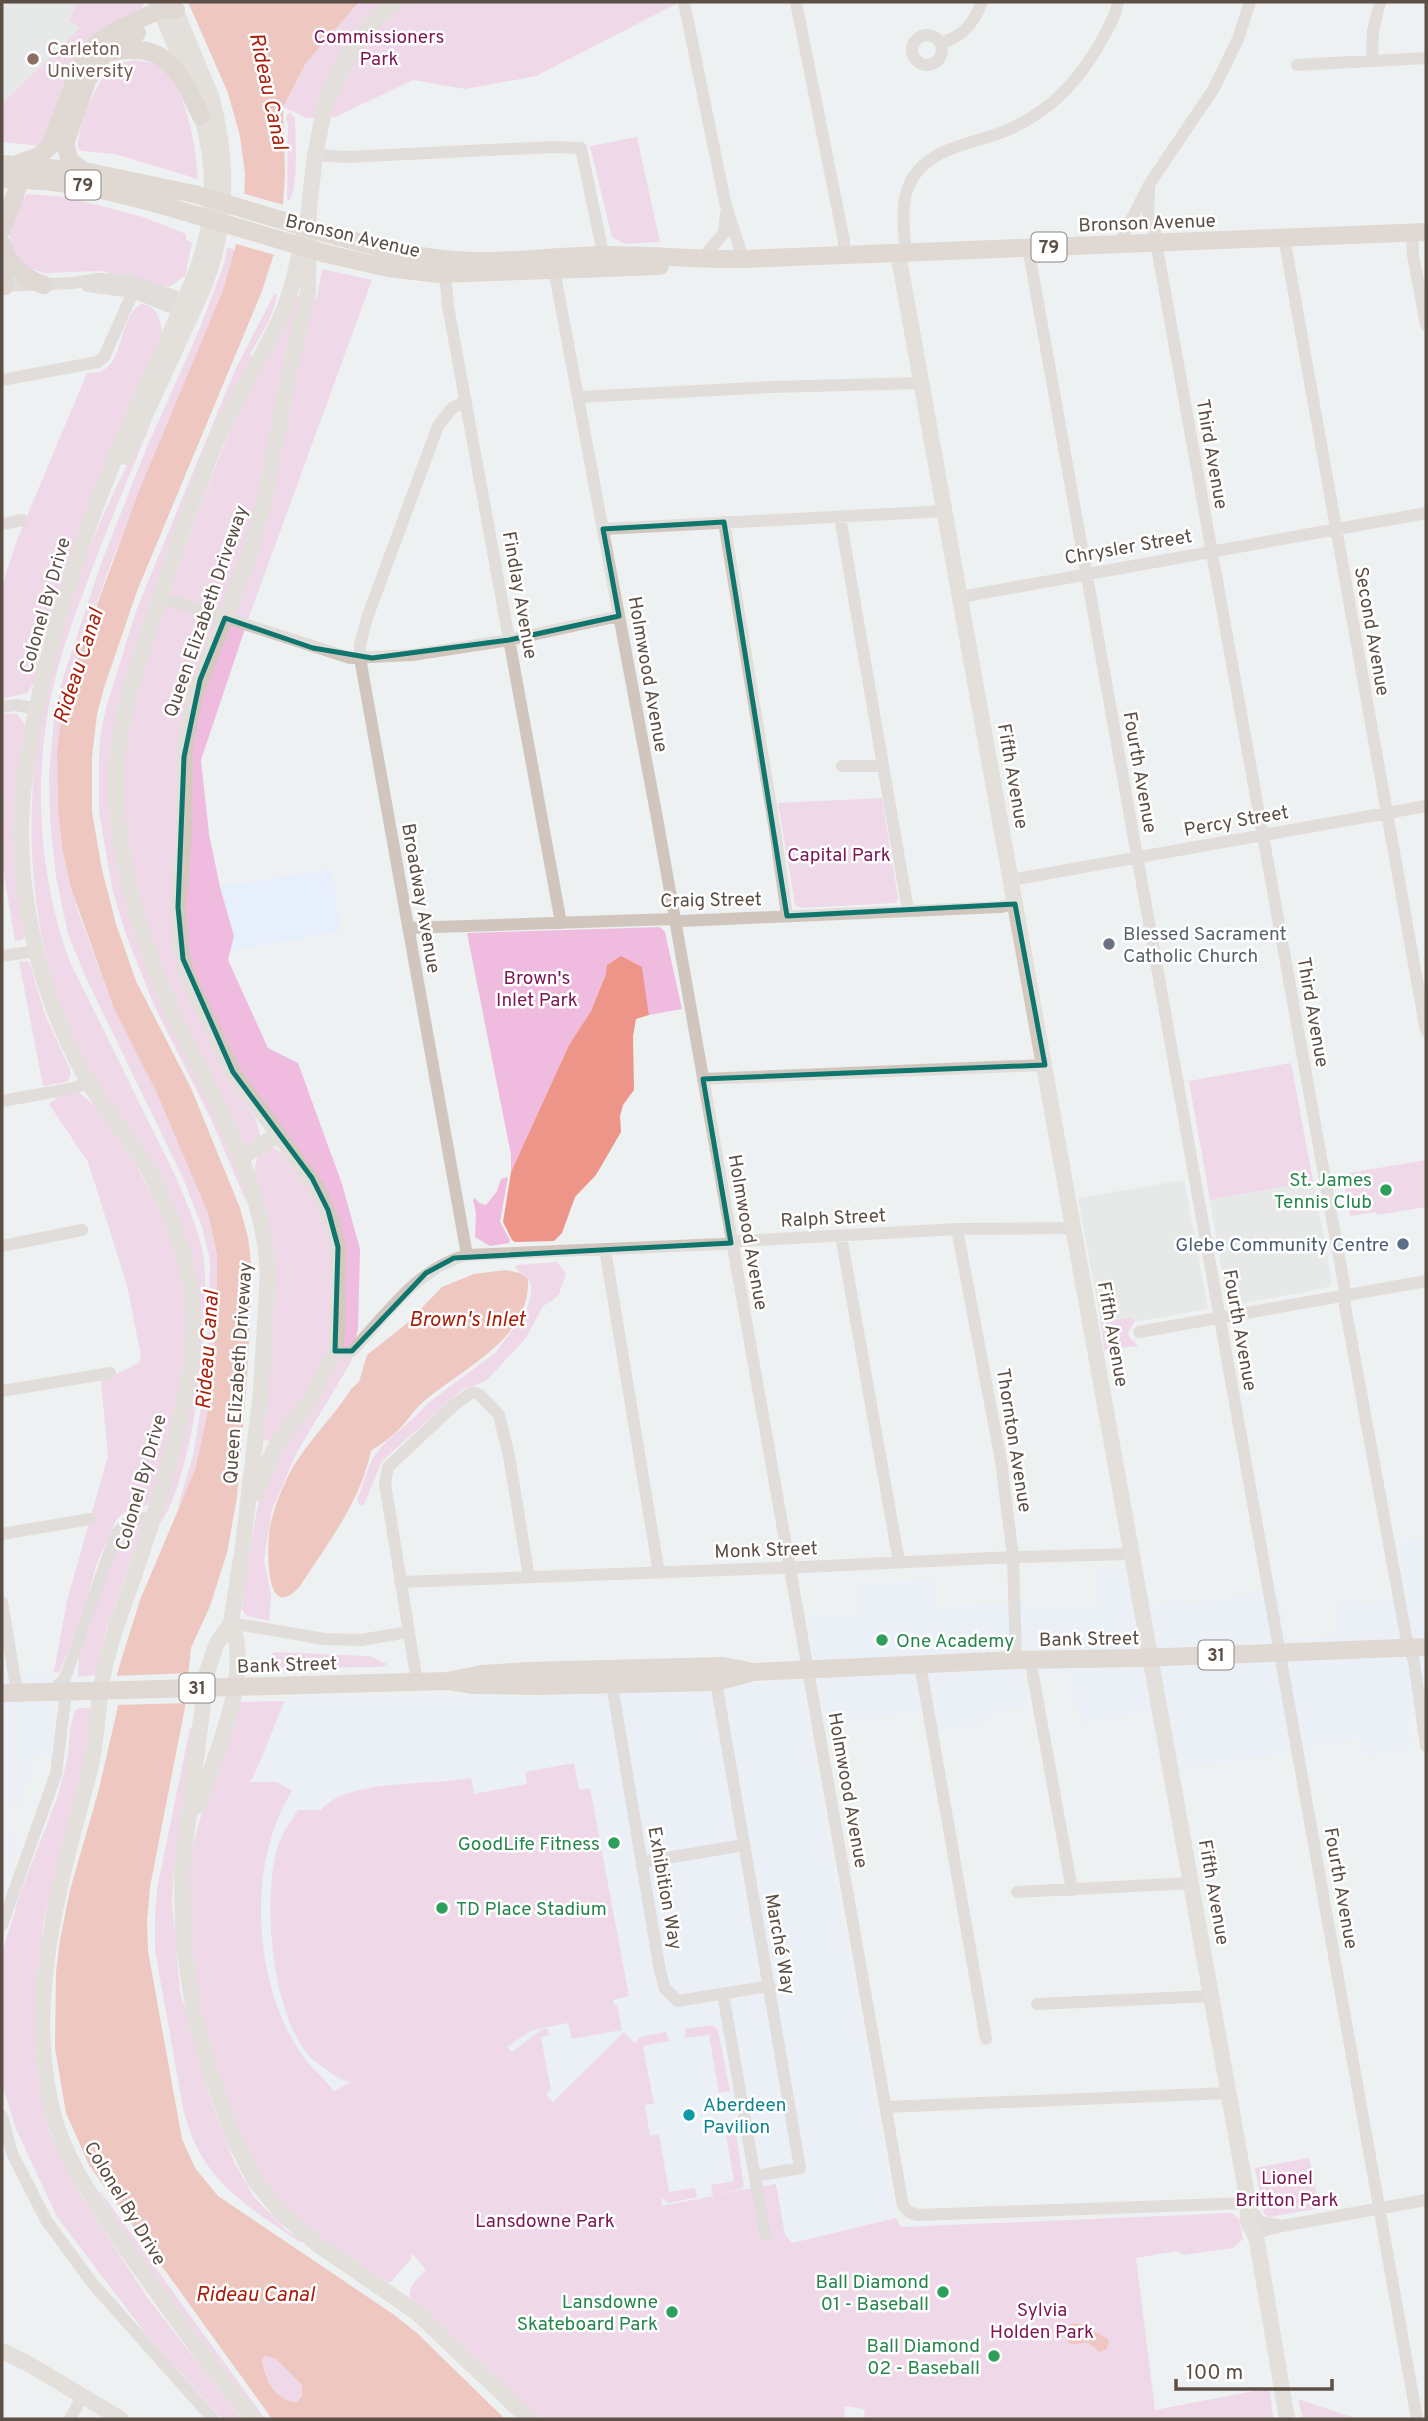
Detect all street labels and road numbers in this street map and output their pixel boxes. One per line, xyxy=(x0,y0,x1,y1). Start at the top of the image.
road number: 79 xyxy=(66,170,100,200)
street label: Bronson Avenue xyxy=(283,210,422,264)
street label: Bronson Avenue xyxy=(1078,210,1216,238)
road number: 79 xyxy=(1032,232,1066,262)
street label: Third Avenue xyxy=(1190,397,1233,511)
street label: Queen Elizabeth Driveway xyxy=(159,503,254,721)
street label: Chrysler Street xyxy=(1063,525,1194,571)
street label: Findlay Avenue xyxy=(496,530,542,661)
street label: Colonel By Drive xyxy=(15,535,77,676)
street label: Second Avenue xyxy=(1348,565,1394,698)
street label: Holmwood Avenue xyxy=(621,594,673,754)
street label: Fourth Avenue xyxy=(1117,710,1162,835)
street label: Fifth Avenue xyxy=(991,722,1033,831)
street label: Percy Street xyxy=(1182,801,1291,843)
street label: Broadway Avenue xyxy=(395,821,445,975)
street label: Craig Street xyxy=(660,888,762,914)
street label: Third Avenue xyxy=(1291,955,1334,1069)
street label: Holmwood Avenue xyxy=(721,1152,773,1312)
street label: Ralph Street xyxy=(780,1204,886,1234)
street label: Queen Elizabeth Driveway xyxy=(219,1261,259,1485)
street label: Fourth Avenue xyxy=(1217,1268,1262,1393)
street label: Fifth Avenue xyxy=(1091,1280,1133,1389)
street label: Thornton Avenue xyxy=(990,1366,1036,1514)
street label: Colonel By Drive xyxy=(111,1412,173,1553)
street label: Monk Street xyxy=(714,1537,818,1565)
street label: Bank Street xyxy=(1039,1627,1139,1653)
road number: 31 xyxy=(1198,1640,1234,1670)
street label: Bank Street xyxy=(236,1652,338,1680)
road number: 31 xyxy=(180,1674,214,1702)
street label: Holmwood Avenue xyxy=(821,1710,873,1870)
street label: Exhibition Way xyxy=(641,1825,687,1952)
street label: Fourth Avenue xyxy=(1318,1826,1363,1951)
street label: Fifth Avenue xyxy=(1192,1838,1234,1947)
street label: Marché Way xyxy=(758,1892,800,1997)
street label: Colonel By Drive xyxy=(78,2138,171,2270)

